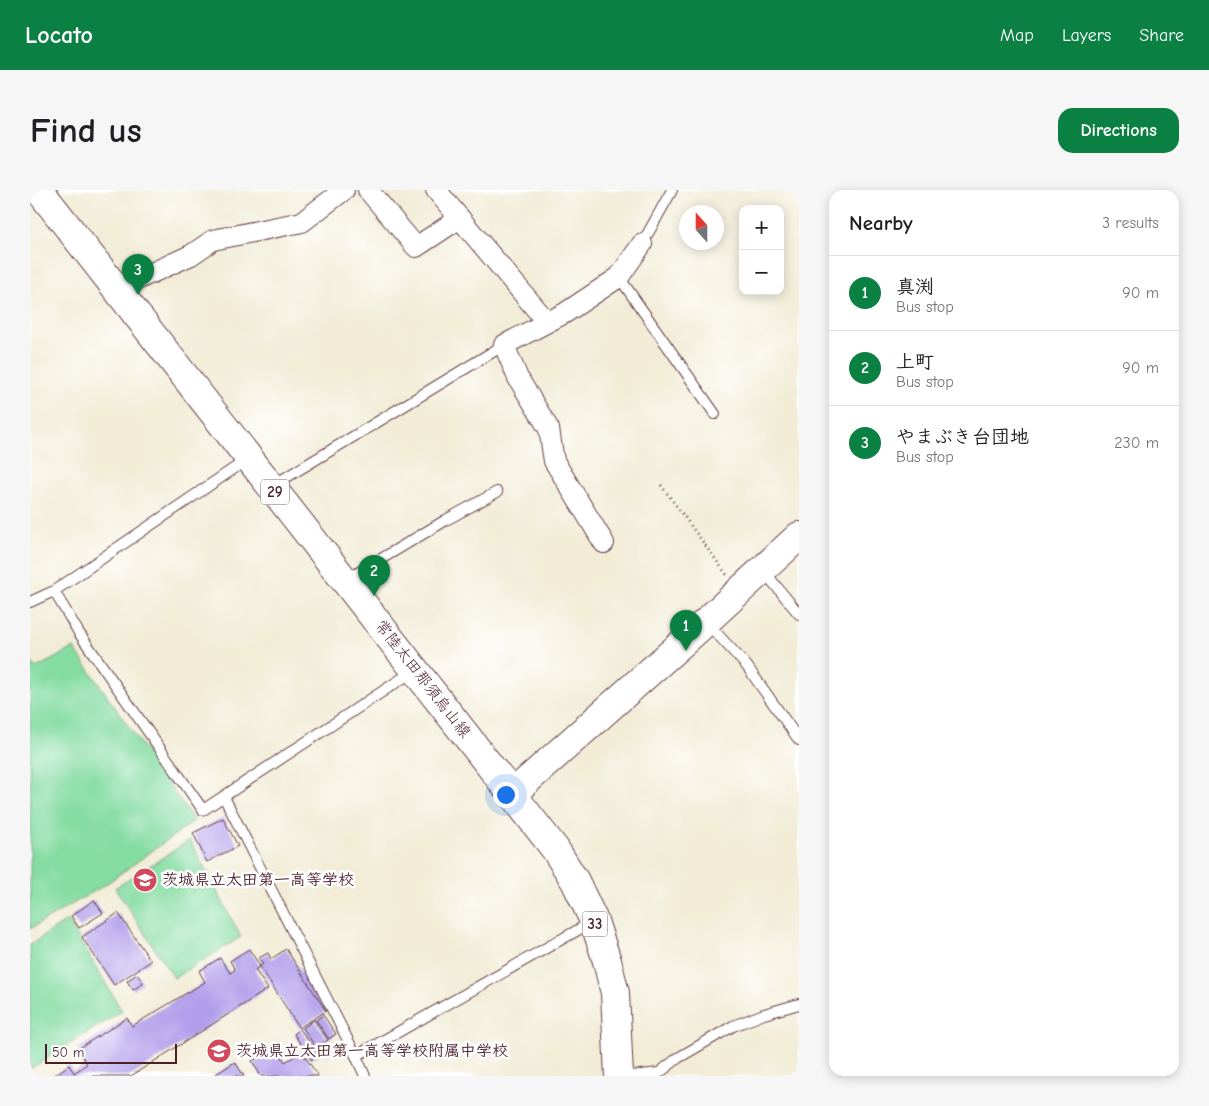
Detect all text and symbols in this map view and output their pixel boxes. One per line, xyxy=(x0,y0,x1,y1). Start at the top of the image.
text: Locato xyxy=(25,21,93,49)
text: Map xyxy=(1000,25,1034,46)
text: Layers xyxy=(1062,25,1111,46)
text: Share xyxy=(1139,25,1184,46)
button: Directions xyxy=(1058,108,1179,153)
text: Find us xyxy=(30,110,142,151)
north arrow xyxy=(679,205,724,250)
map controls xyxy=(739,205,784,295)
button: + xyxy=(739,205,784,250)
text: Nearby xyxy=(849,211,913,235)
text: 3 results xyxy=(1102,214,1159,232)
button: − xyxy=(739,250,784,295)
pin: 3 xyxy=(122,254,154,295)
text: 真渕 xyxy=(896,276,934,298)
text: 1 xyxy=(862,284,868,302)
text: 90 m xyxy=(1122,284,1159,302)
text: Bus stop xyxy=(896,298,954,316)
text: 上町 xyxy=(896,351,934,373)
text: 2 xyxy=(861,359,869,377)
text: 90 m xyxy=(1122,359,1159,377)
text: Bus stop xyxy=(896,373,954,391)
text: やまぶき台団地 xyxy=(896,426,1029,448)
text: 3 xyxy=(861,434,869,452)
text: 230 m xyxy=(1114,434,1159,452)
text: Bus stop xyxy=(896,448,954,466)
road number: 29 xyxy=(261,480,289,504)
pin: 2 xyxy=(358,555,390,596)
pin: 1 xyxy=(670,610,702,651)
street label: 常陸太田那須烏山線 xyxy=(372,617,474,741)
your location xyxy=(493,782,519,808)
school or university icon: 茨城県立太田第一高等学校 xyxy=(132,867,158,893)
place label: 茨城県立太田第一高等学校 xyxy=(162,871,354,889)
road number: 33 xyxy=(582,912,608,936)
school or university icon: 茨城県立太田第一高等学校附属中学校 xyxy=(206,1038,232,1064)
scale bar xyxy=(45,1041,178,1064)
place label: 茨城県立太田第一高等学校附属中学校 xyxy=(236,1042,508,1060)
text: 50 m xyxy=(52,1044,84,1061)

